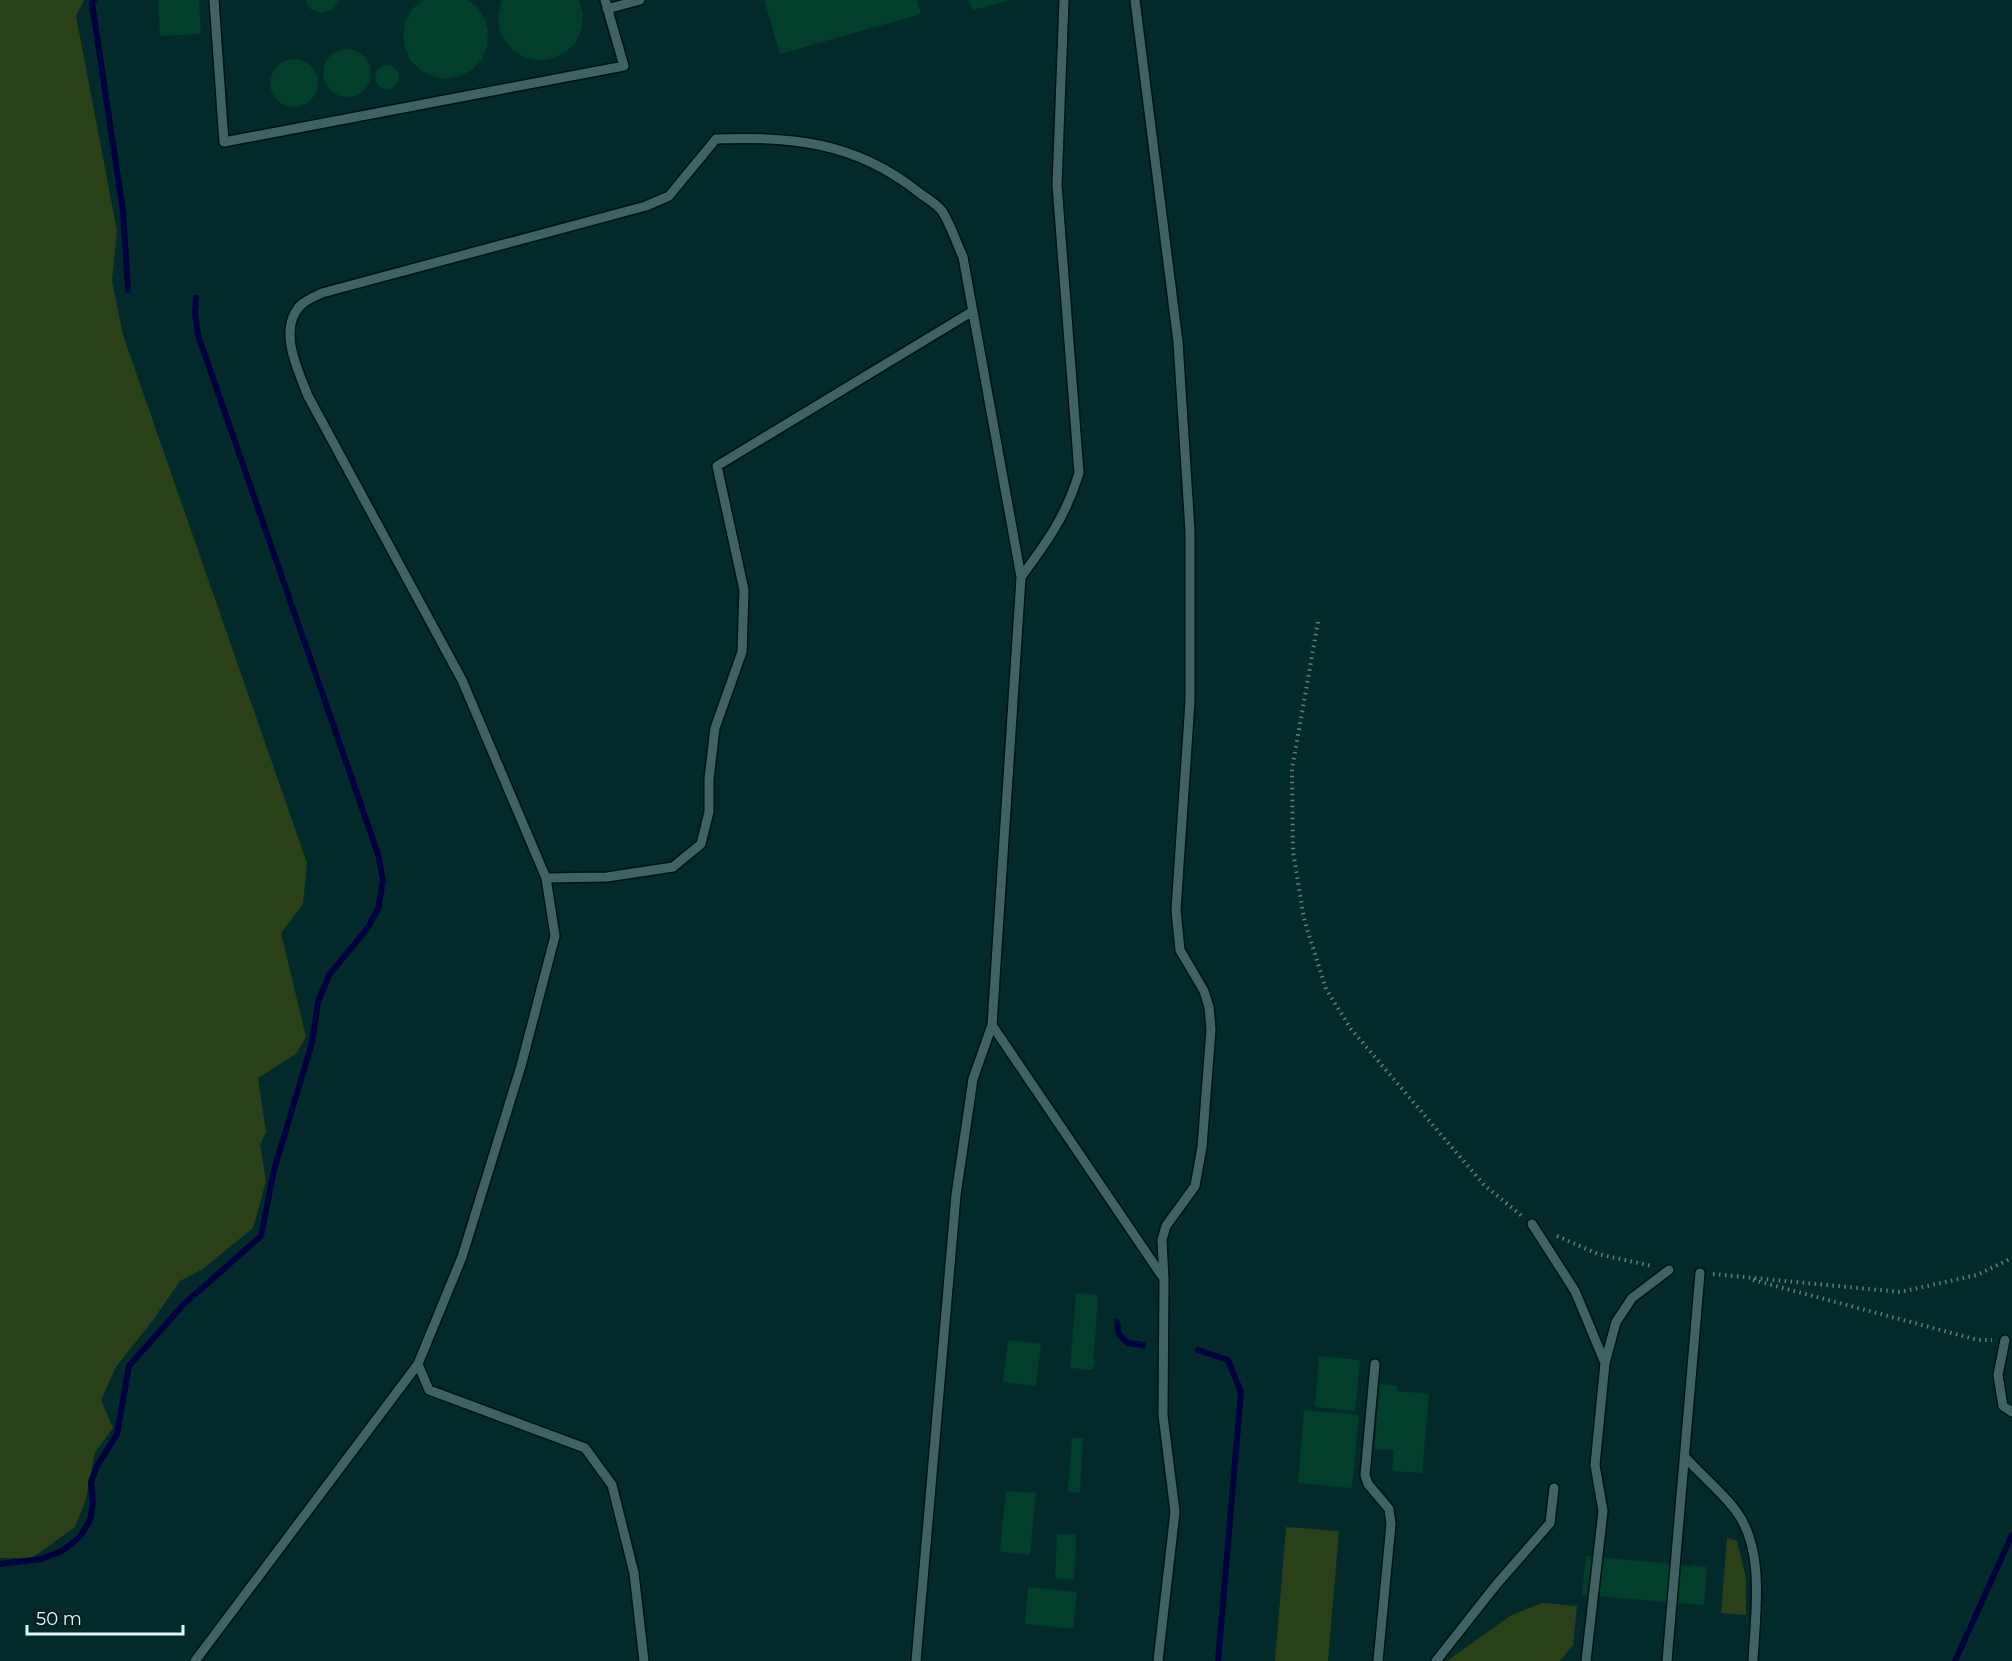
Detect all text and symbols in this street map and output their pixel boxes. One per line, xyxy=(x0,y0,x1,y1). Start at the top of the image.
scale bar xyxy=(27,1598,183,1636)
text: 50 m xyxy=(36,1608,82,1630)

